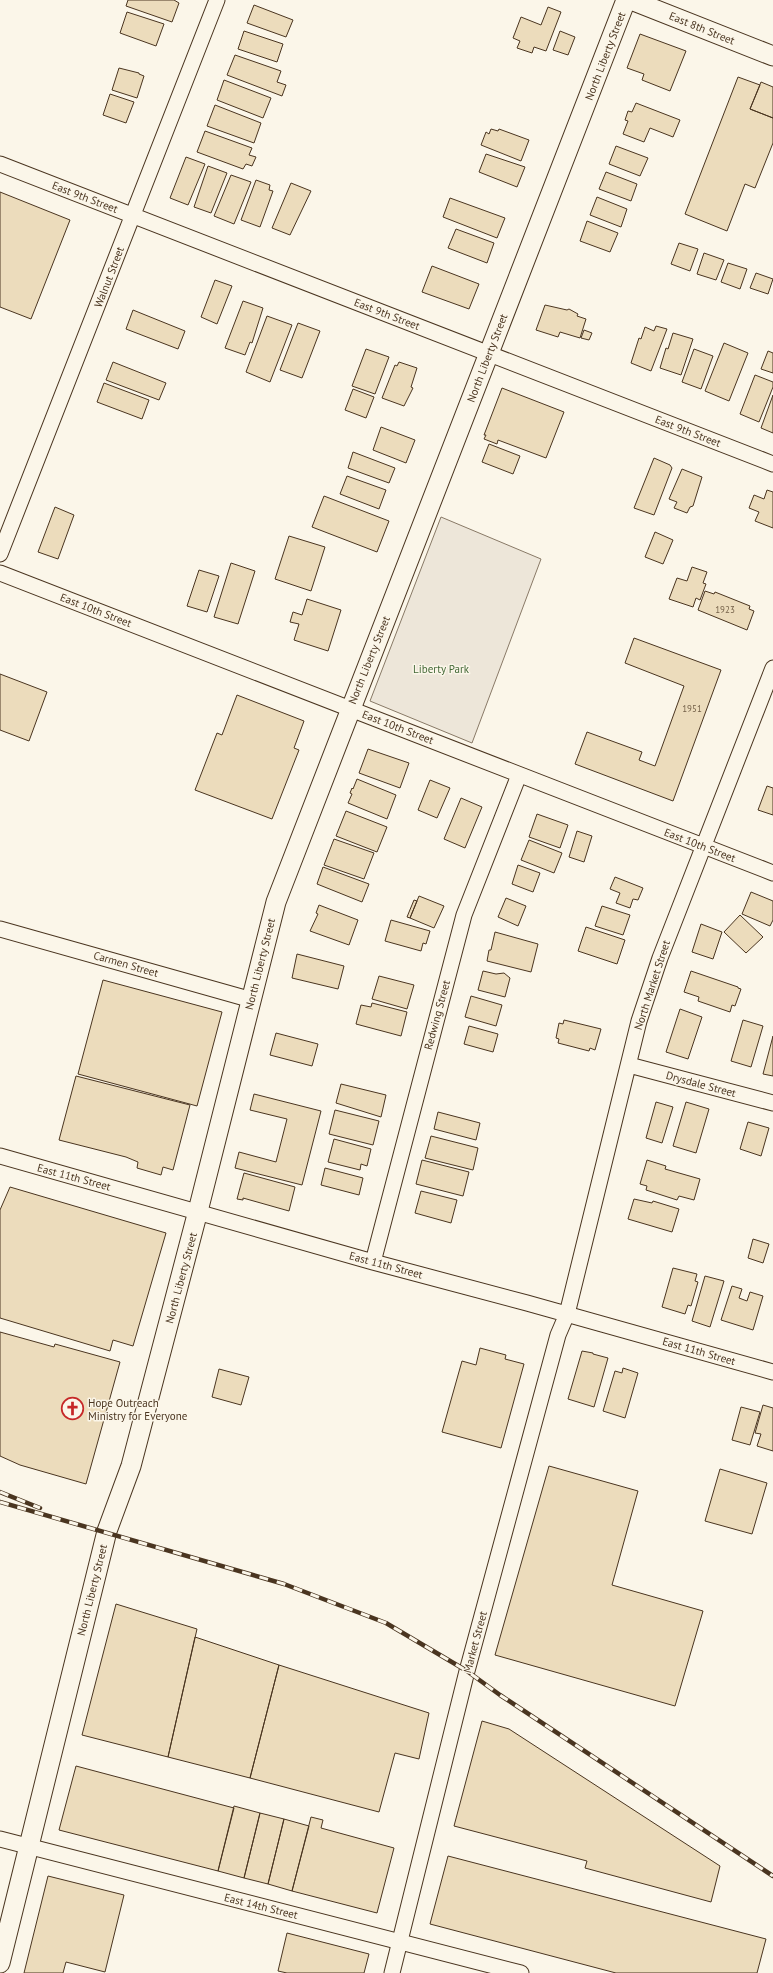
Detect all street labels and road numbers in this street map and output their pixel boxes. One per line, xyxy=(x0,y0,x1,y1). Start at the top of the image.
street label: North Liberty Street xyxy=(582,9,628,102)
street label: East 8th Street xyxy=(667,9,737,48)
street label: East 9th Street xyxy=(50,178,120,216)
street label: Walnut Street xyxy=(91,244,127,309)
street label: East 9th Street xyxy=(352,295,422,333)
street label: North Liberty Street xyxy=(464,311,510,404)
street label: East 9th Street xyxy=(653,412,723,450)
street label: East 10th Street xyxy=(58,590,134,630)
street label: North Liberty Street xyxy=(345,614,393,706)
street label: East 10th Street xyxy=(360,707,436,747)
street label: East 10th Street xyxy=(662,825,738,865)
street label: North Liberty Street xyxy=(242,917,278,1011)
street label: North Market Street xyxy=(631,938,673,1032)
street label: Carmen Street xyxy=(92,948,160,980)
street label: Redwing Street xyxy=(421,978,453,1051)
street label: Drysdale Street xyxy=(664,1068,738,1100)
street label: East 11th Street xyxy=(36,1160,112,1194)
street label: North Liberty Street xyxy=(162,1231,200,1325)
street label: East 11th Street xyxy=(348,1248,424,1282)
street label: East 11th Street xyxy=(661,1334,737,1368)
street label: North Liberty Street xyxy=(74,1543,110,1637)
street label: Market Street xyxy=(460,1609,490,1674)
street label: East 14th Street xyxy=(223,1890,300,1922)

